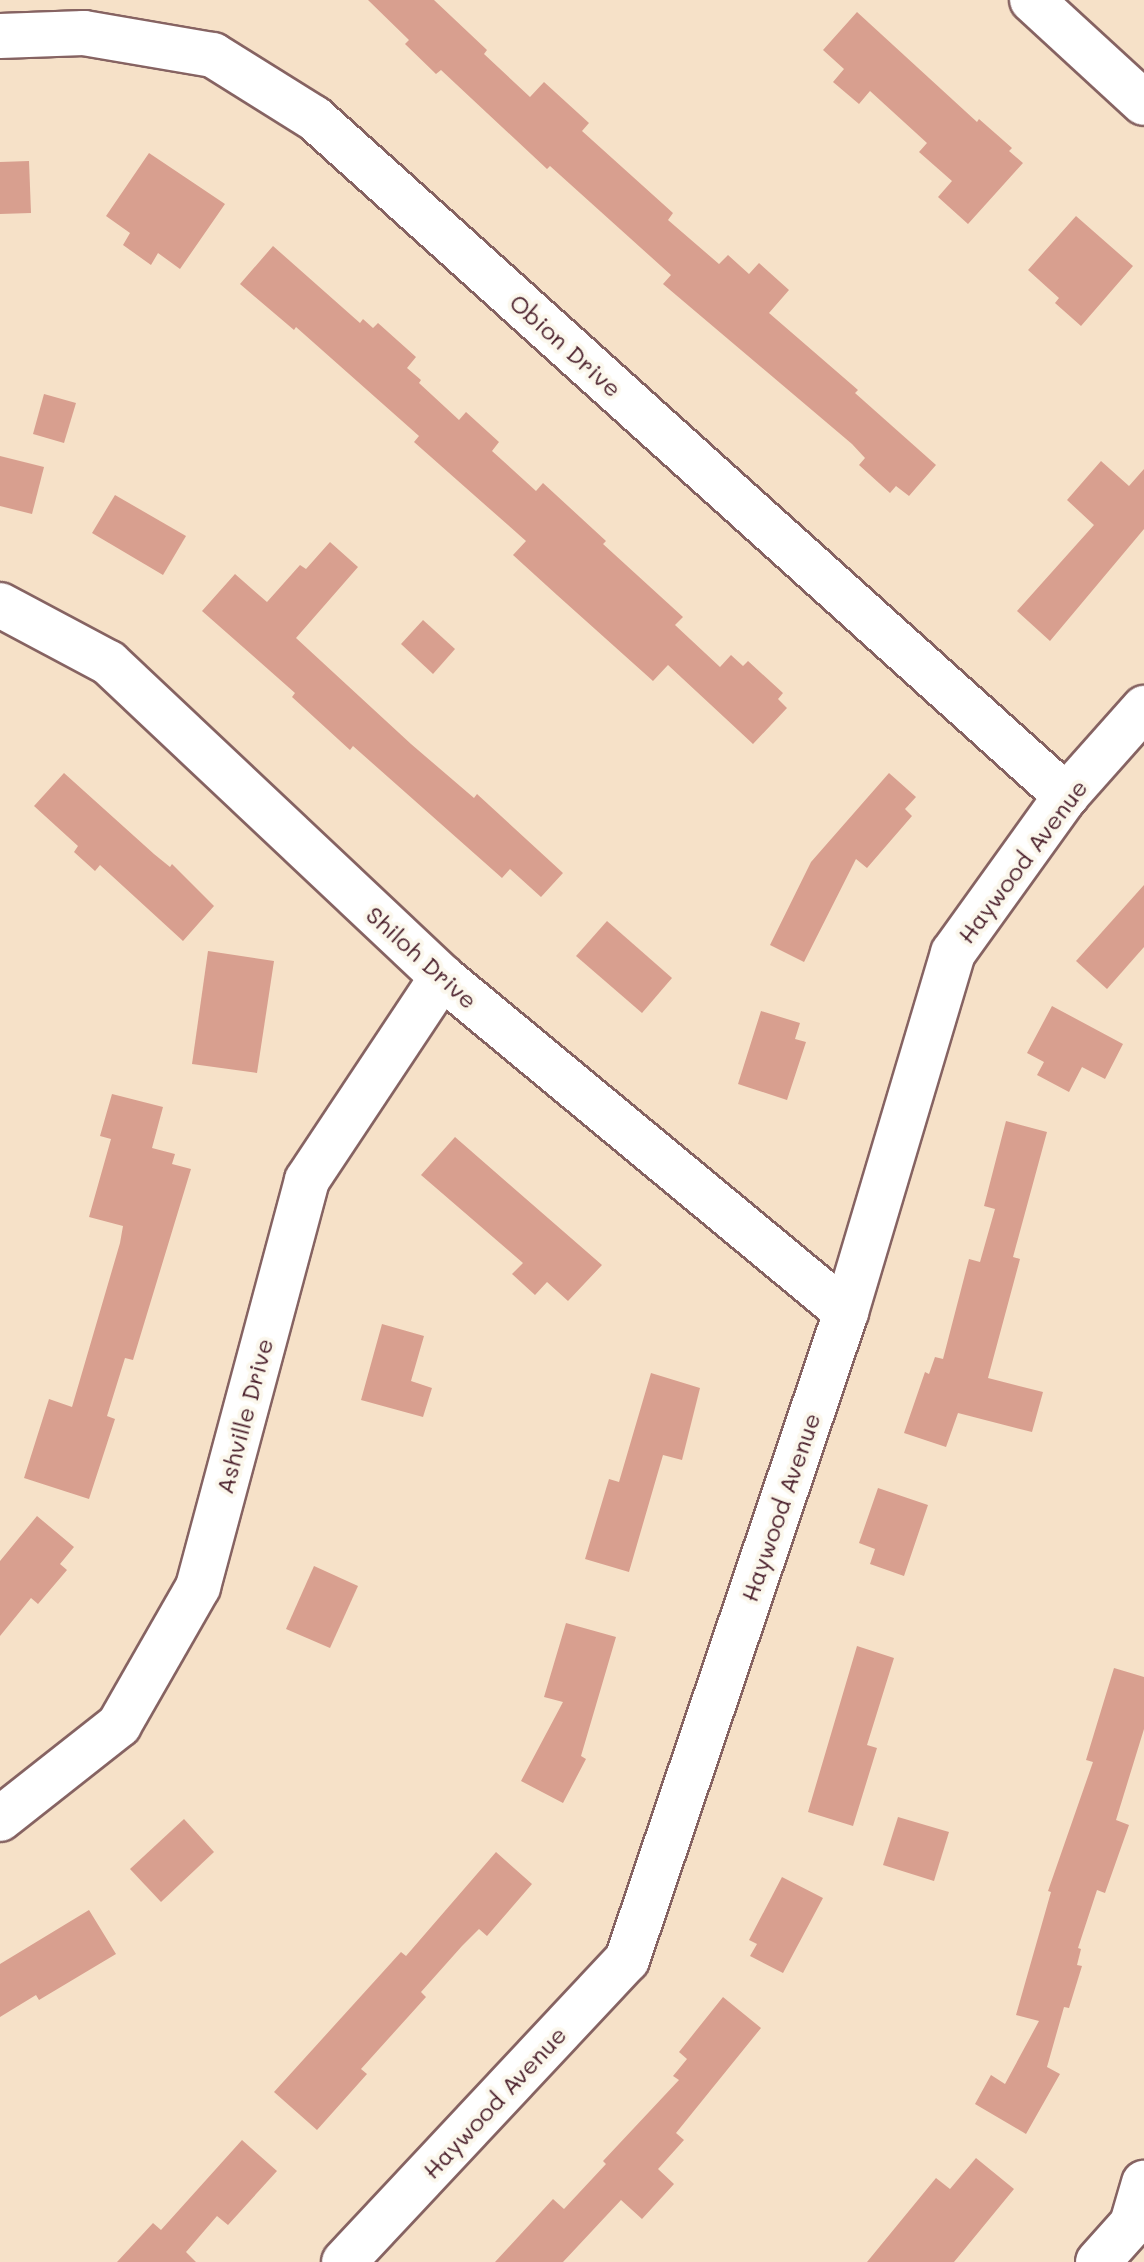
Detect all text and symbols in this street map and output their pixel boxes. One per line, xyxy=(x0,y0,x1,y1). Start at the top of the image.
street label: Obion Drive xyxy=(504,287,628,403)
street label: Haywood Avenue xyxy=(951,773,1093,949)
street label: Shiloh Drive xyxy=(361,900,483,1014)
street label: Ashville Drive xyxy=(209,1335,279,1497)
street label: Haywood Avenue xyxy=(734,1409,826,1605)
street label: Haywood Avenue xyxy=(416,2020,572,2184)

